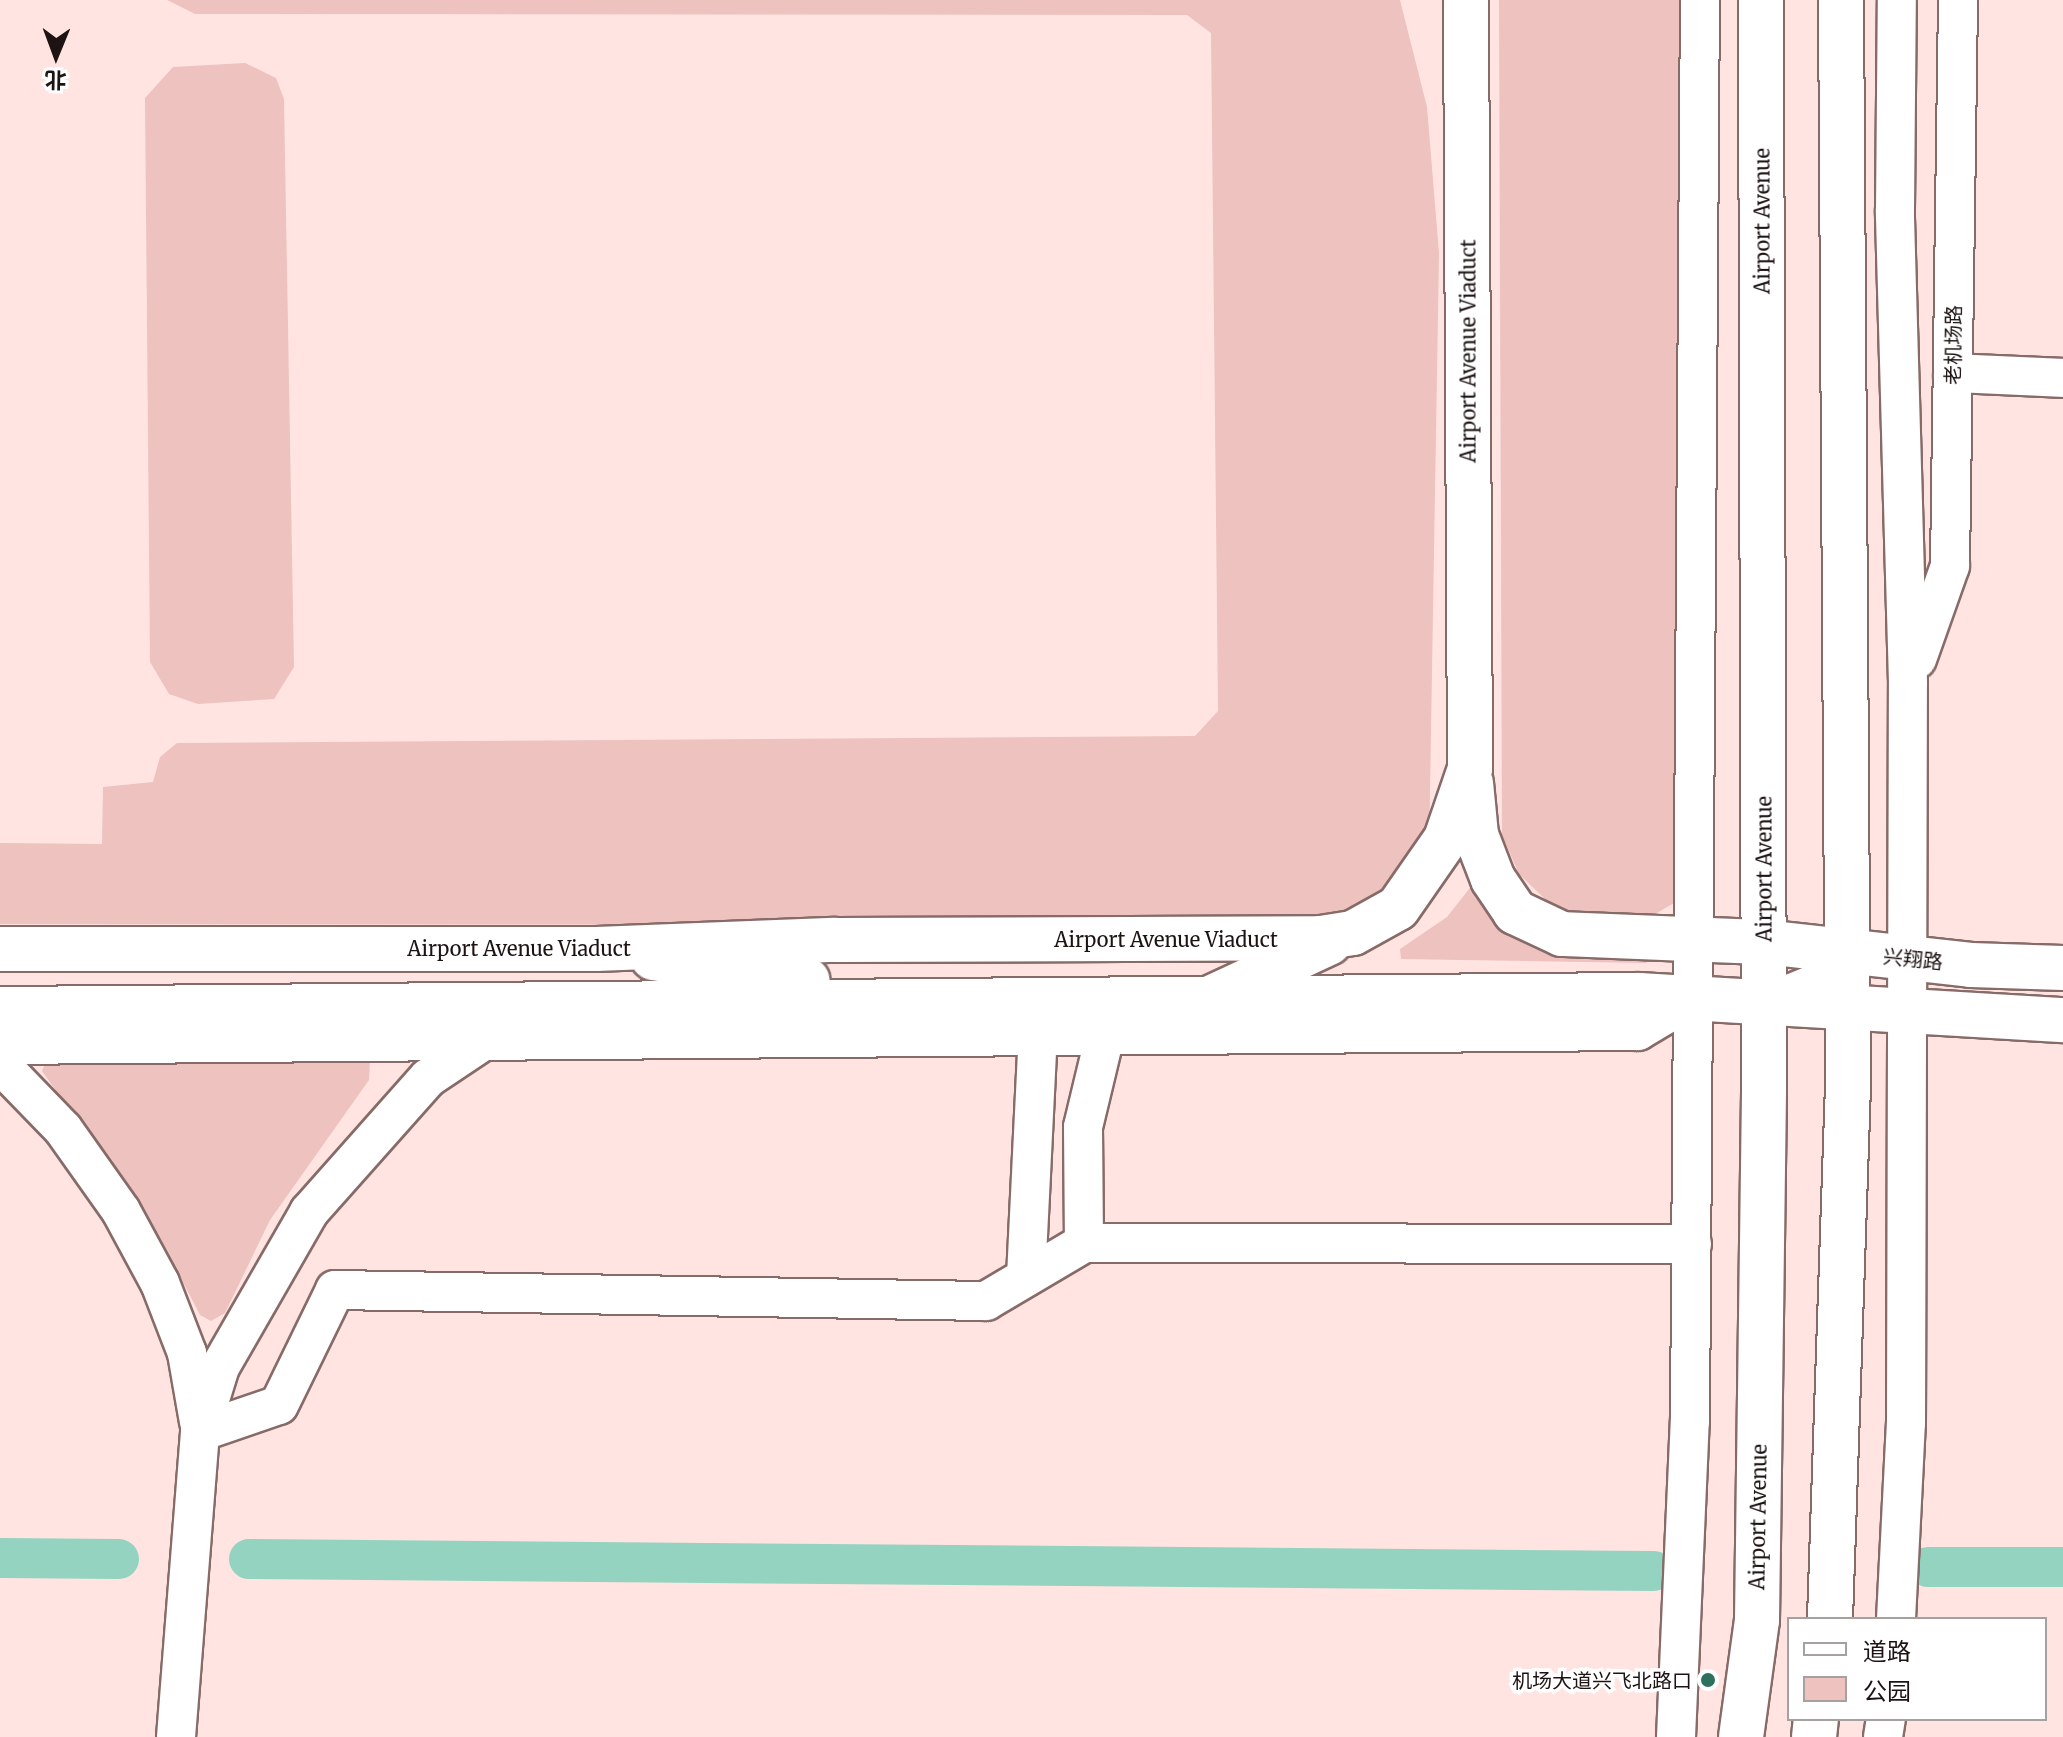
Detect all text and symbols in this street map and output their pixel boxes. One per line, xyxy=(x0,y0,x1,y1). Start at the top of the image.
north arrow xyxy=(16,16,96,96)
text: 北 xyxy=(44,66,67,94)
street label: Airport Avenue xyxy=(1750,148,1774,294)
street label: Airport Avenue Viaduct xyxy=(1456,239,1480,463)
street label: 老机场路 xyxy=(1940,305,1966,385)
street label: Airport Avenue xyxy=(1752,796,1776,942)
street label: Airport Avenue Viaduct xyxy=(1054,927,1278,951)
street label: Airport Avenue Viaduct xyxy=(407,936,631,960)
street label: 兴翔路 xyxy=(1882,944,1944,974)
street label: Airport Avenue xyxy=(1745,1444,1771,1590)
legend xyxy=(1787,1617,2047,1721)
text: 道路 xyxy=(1863,1636,1911,1667)
place label: 机场大道兴飞北路口 xyxy=(1512,1668,1692,1692)
marker: 机场大道兴飞北路口 xyxy=(1699,1671,1717,1689)
text: 公园 xyxy=(1863,1676,1911,1707)

